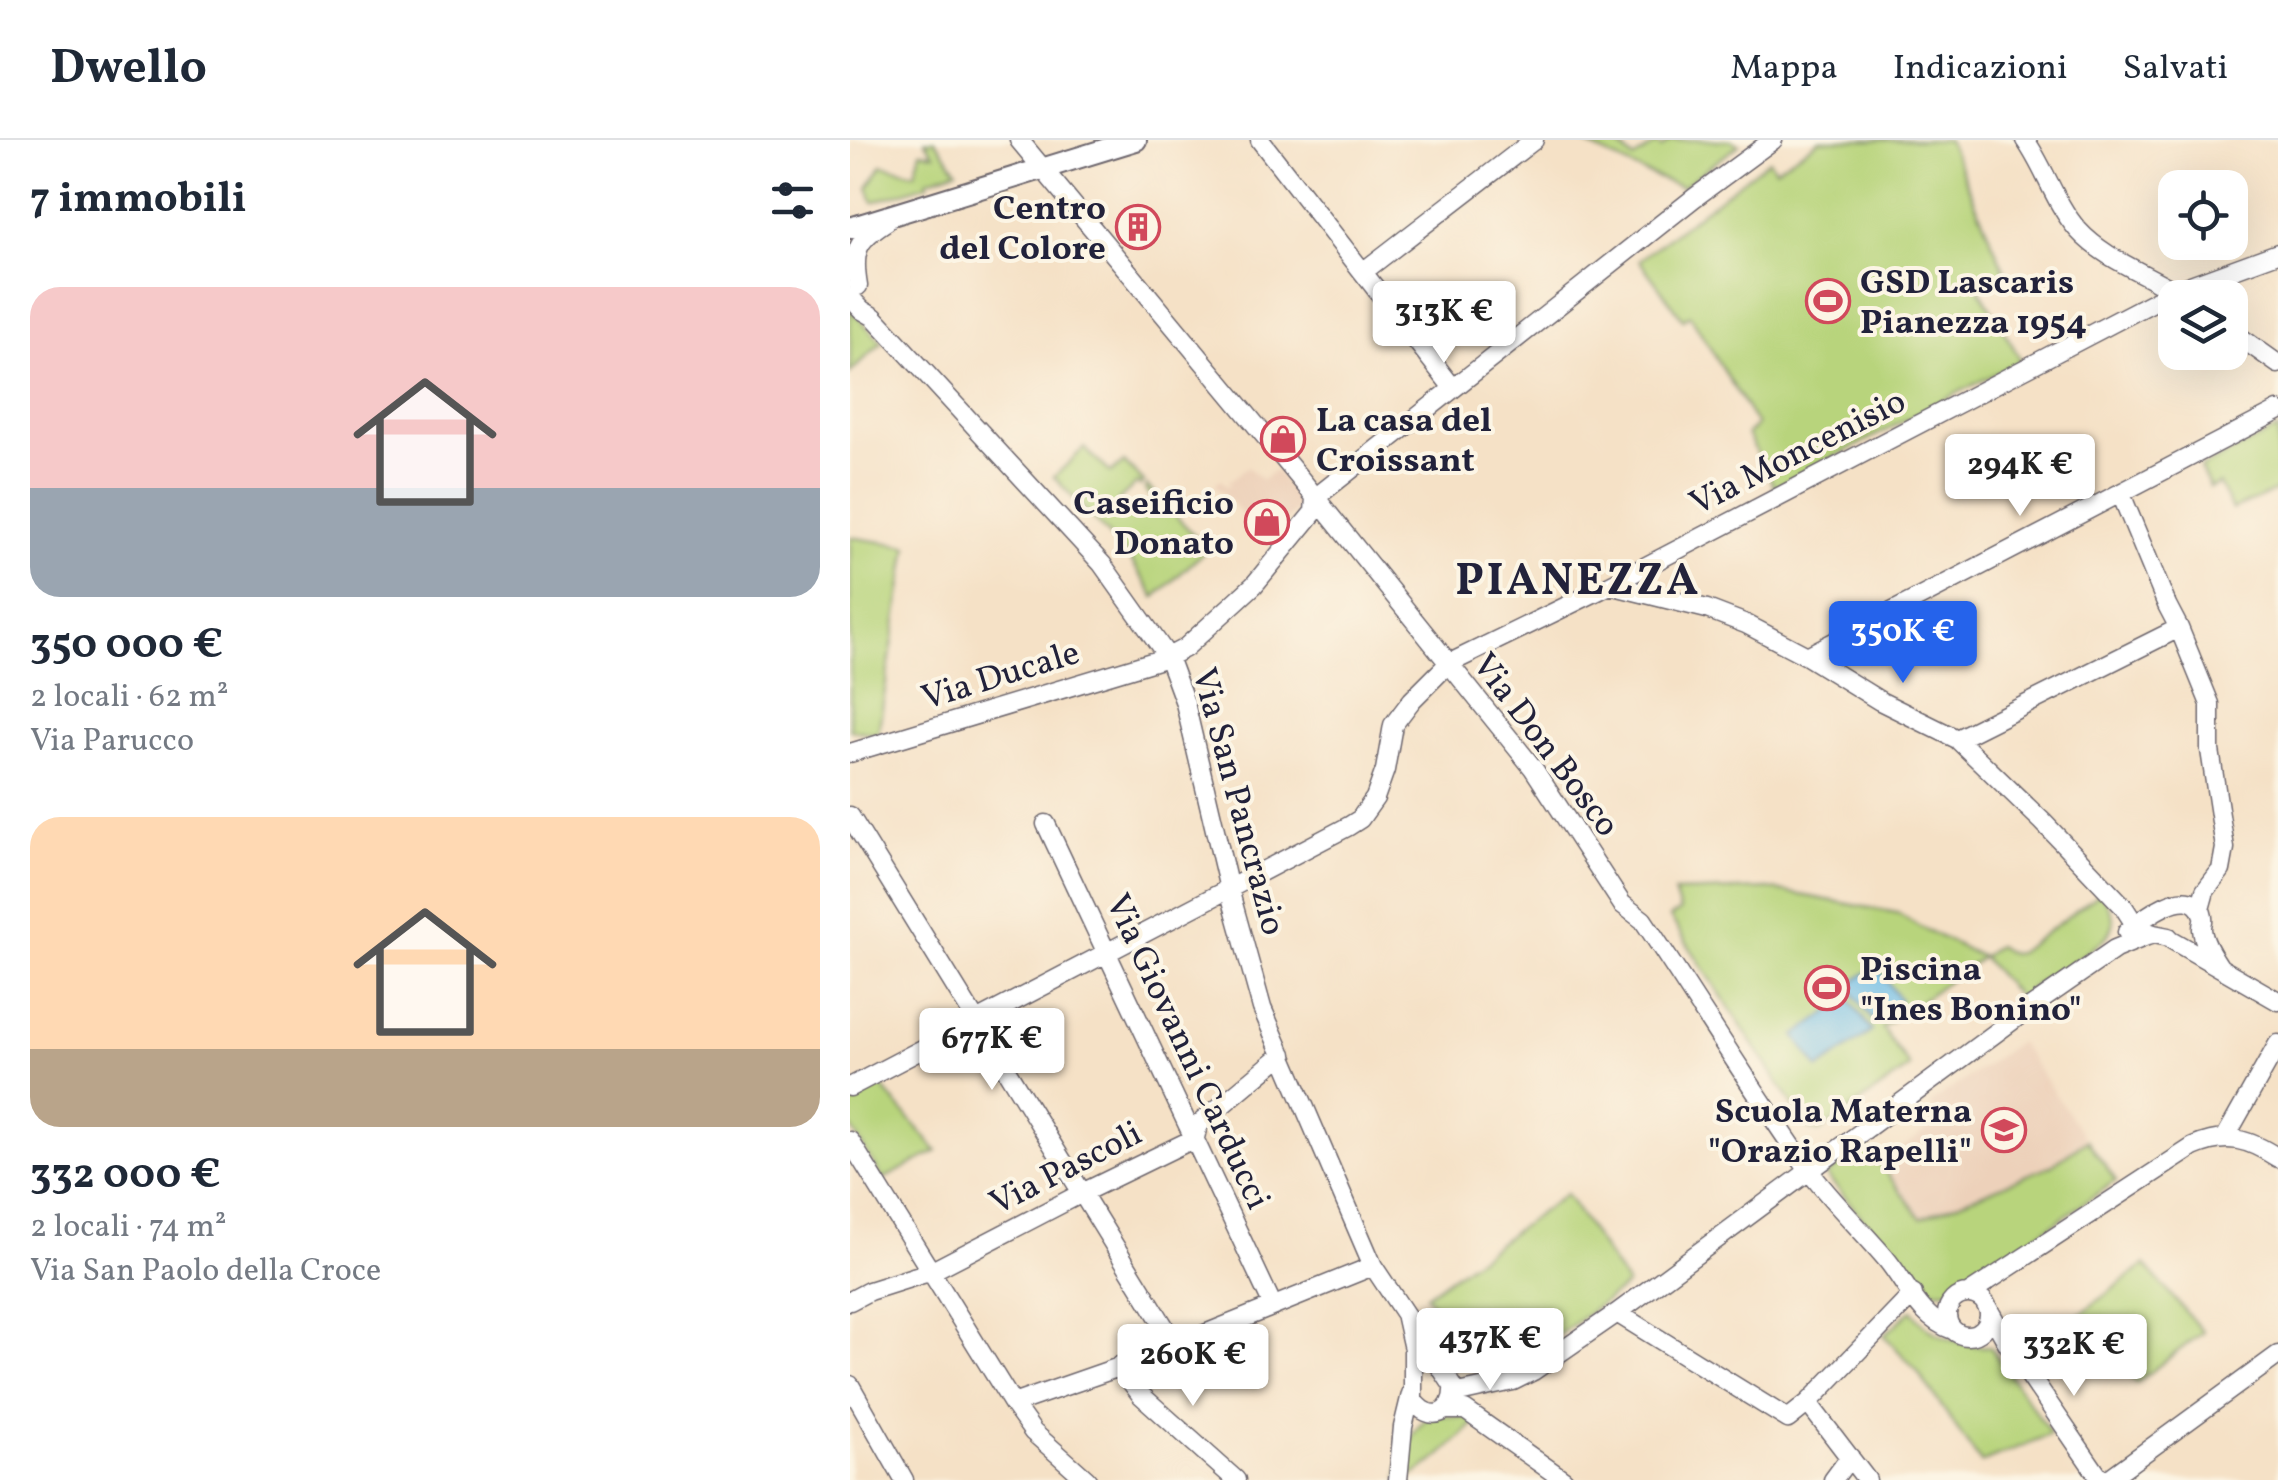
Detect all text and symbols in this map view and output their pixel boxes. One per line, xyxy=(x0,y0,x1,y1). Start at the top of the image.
text: Dwello xyxy=(50,36,207,103)
text: Mappa xyxy=(1730,45,1838,93)
text: Indicazioni xyxy=(1893,45,2068,93)
text: Salvati xyxy=(2123,45,2228,93)
map controls xyxy=(2158,170,2248,370)
button: locate xyxy=(2158,170,2248,260)
text: 7 immobili xyxy=(30,171,247,230)
icon: filters xyxy=(765,173,820,228)
place label: Centro del Colore xyxy=(939,186,1106,274)
building icon: Centro del Colore xyxy=(1115,204,1161,250)
place label: GSD Lascaris Pianezza 1954 xyxy=(1860,260,2087,348)
sports icon: GSD Lascaris Pianezza 1954 xyxy=(1805,278,1851,324)
button: layers xyxy=(2158,280,2248,370)
pin: 313K € xyxy=(1363,281,1525,366)
text: 313K € xyxy=(1395,291,1493,335)
icon: home xyxy=(335,352,515,532)
street label: Via Moncenisio xyxy=(1682,379,1915,529)
place label: La casa del Croissant xyxy=(1316,398,1492,486)
shop icon: La casa del Croissant xyxy=(1260,416,1306,462)
pin: 294K € xyxy=(1939,434,2101,519)
text: 294K € xyxy=(1967,444,2073,488)
place label: Caseificio Donato xyxy=(1073,481,1234,569)
shop icon: Caseificio Donato xyxy=(1244,499,1290,545)
district label: PIANEZZA xyxy=(1455,551,1701,614)
pin: 350K € xyxy=(1822,601,1984,686)
text: 350K € xyxy=(1851,611,1955,655)
text: 350 000 € xyxy=(30,617,223,676)
street label: Via Ducale xyxy=(916,630,1086,724)
street label: Via Don Bosco xyxy=(1460,644,1630,848)
street label: Via San Pancrazio xyxy=(1178,663,1296,941)
text: 2 locali · 62 m² xyxy=(30,676,229,720)
text: Via Parucco xyxy=(30,720,194,764)
icon: home xyxy=(335,882,515,1062)
street label: Via Giovanni Carducci xyxy=(1092,887,1281,1218)
place label: Piscina "Ines Bonino" xyxy=(1860,947,2082,1035)
sports icon: Piscina "Ines Bonino" xyxy=(1804,965,1850,1011)
pin: 677K € xyxy=(911,1008,1073,1093)
text: 677K € xyxy=(941,1018,1043,1062)
place label: Scuola Materna "Orazio Rapelli" xyxy=(1708,1089,1972,1177)
school or university icon: Scuola Materna "Orazio Rapelli" xyxy=(1981,1107,2027,1153)
street label: Via Pascoli xyxy=(982,1111,1151,1228)
text: 332 000 € xyxy=(30,1147,221,1206)
text: 2 locali · 74 m² xyxy=(30,1206,227,1250)
text: Via San Paolo della Croce xyxy=(30,1250,381,1294)
pin: 437K € xyxy=(1409,1308,1571,1393)
pin: 332K € xyxy=(1993,1314,2155,1399)
text: 437K € xyxy=(1438,1318,1542,1362)
pin: 260K € xyxy=(1112,1324,1274,1409)
text: 332K € xyxy=(2023,1324,2125,1368)
text: 260K € xyxy=(1139,1334,1247,1378)

